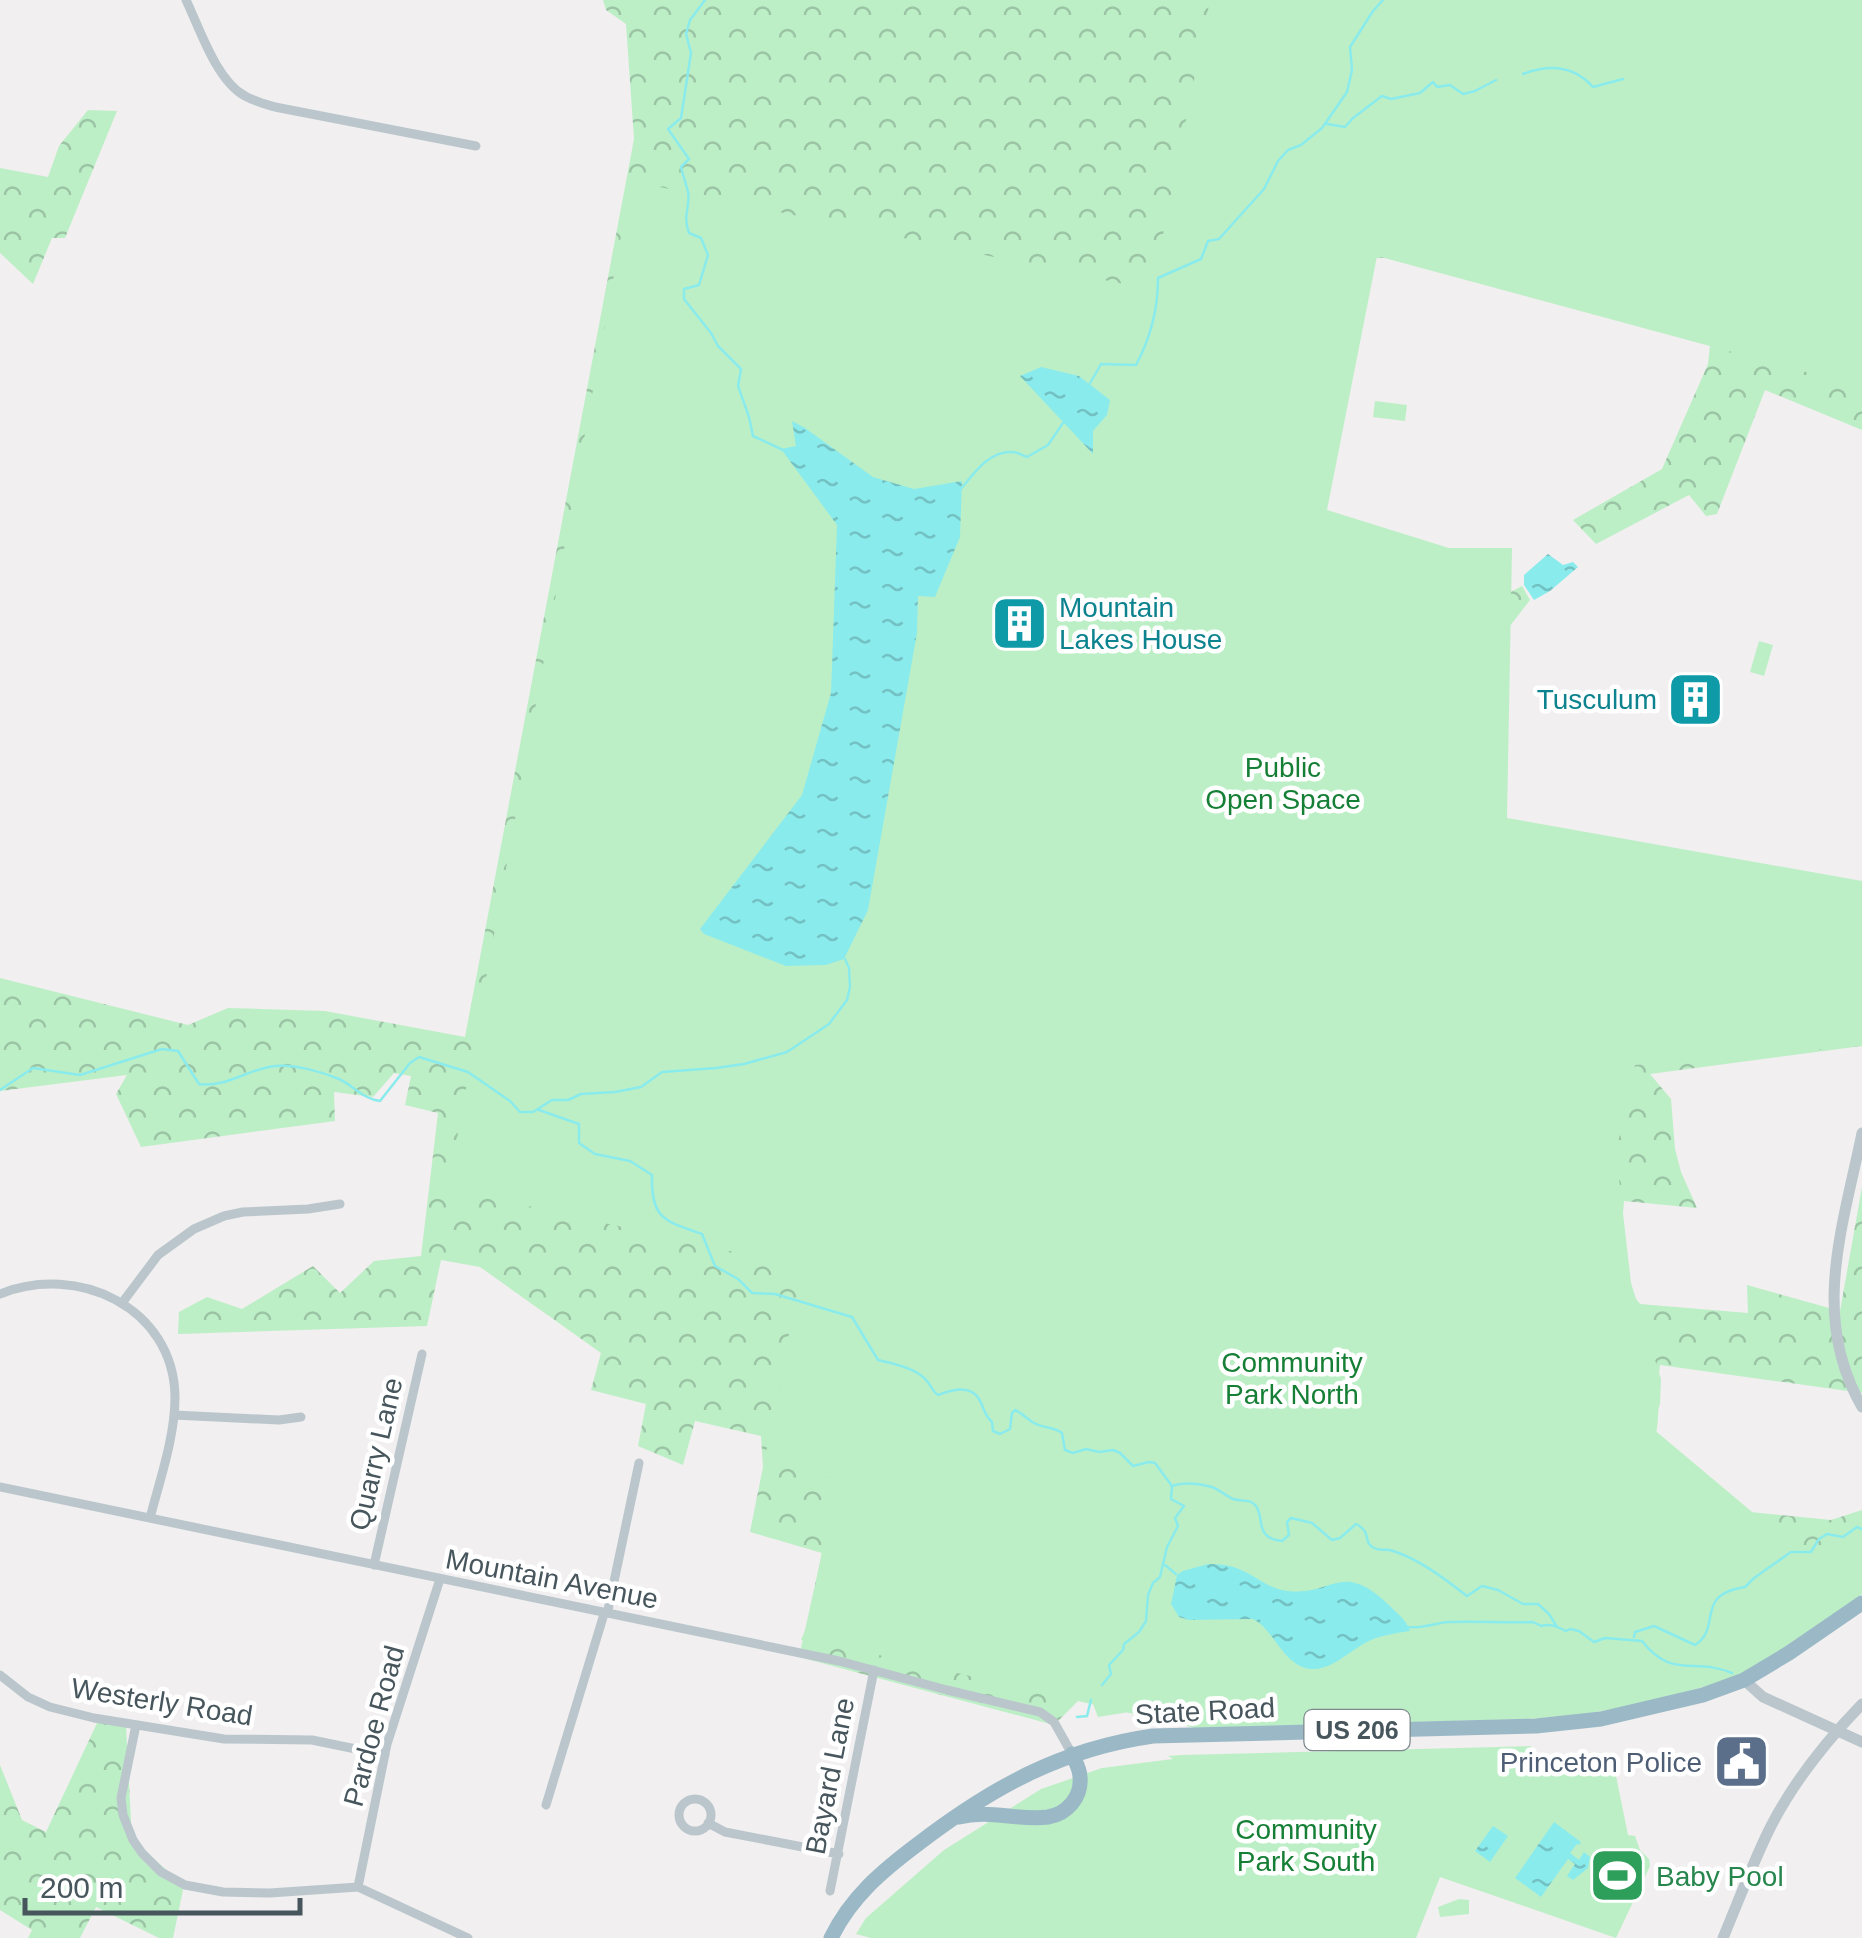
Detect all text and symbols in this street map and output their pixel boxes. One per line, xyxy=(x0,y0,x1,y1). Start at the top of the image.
place label: Mountain Lakes House xyxy=(1059,592,1222,655)
building icon: Mountain Lakes House xyxy=(990,593,1050,653)
building icon: Tusculum xyxy=(1666,669,1726,729)
place label: Tusculum xyxy=(1537,684,1657,715)
park label: Public Open Space xyxy=(1205,752,1361,815)
park label: Community Park North xyxy=(1221,1347,1363,1410)
street label: Quarry Lane xyxy=(343,1375,409,1533)
street label: Mountain Avenue xyxy=(443,1543,661,1615)
street label: Pardoe Road xyxy=(338,1642,410,1810)
street label: Westerly Road xyxy=(69,1672,255,1732)
street label: State Road xyxy=(1134,1692,1276,1730)
street label: Bayard Lane xyxy=(800,1695,860,1857)
road number: US 206 xyxy=(1304,1710,1410,1750)
public building icon: Princeton Police xyxy=(1711,1732,1771,1792)
place label: Princeton Police xyxy=(1500,1747,1702,1778)
park label: Community Park South xyxy=(1235,1814,1377,1877)
sports icon: Baby Pool xyxy=(1587,1846,1647,1906)
scale bar xyxy=(25,1853,300,1915)
place label: Baby Pool xyxy=(1656,1861,1784,1892)
text: 200 m xyxy=(40,1871,123,1904)

